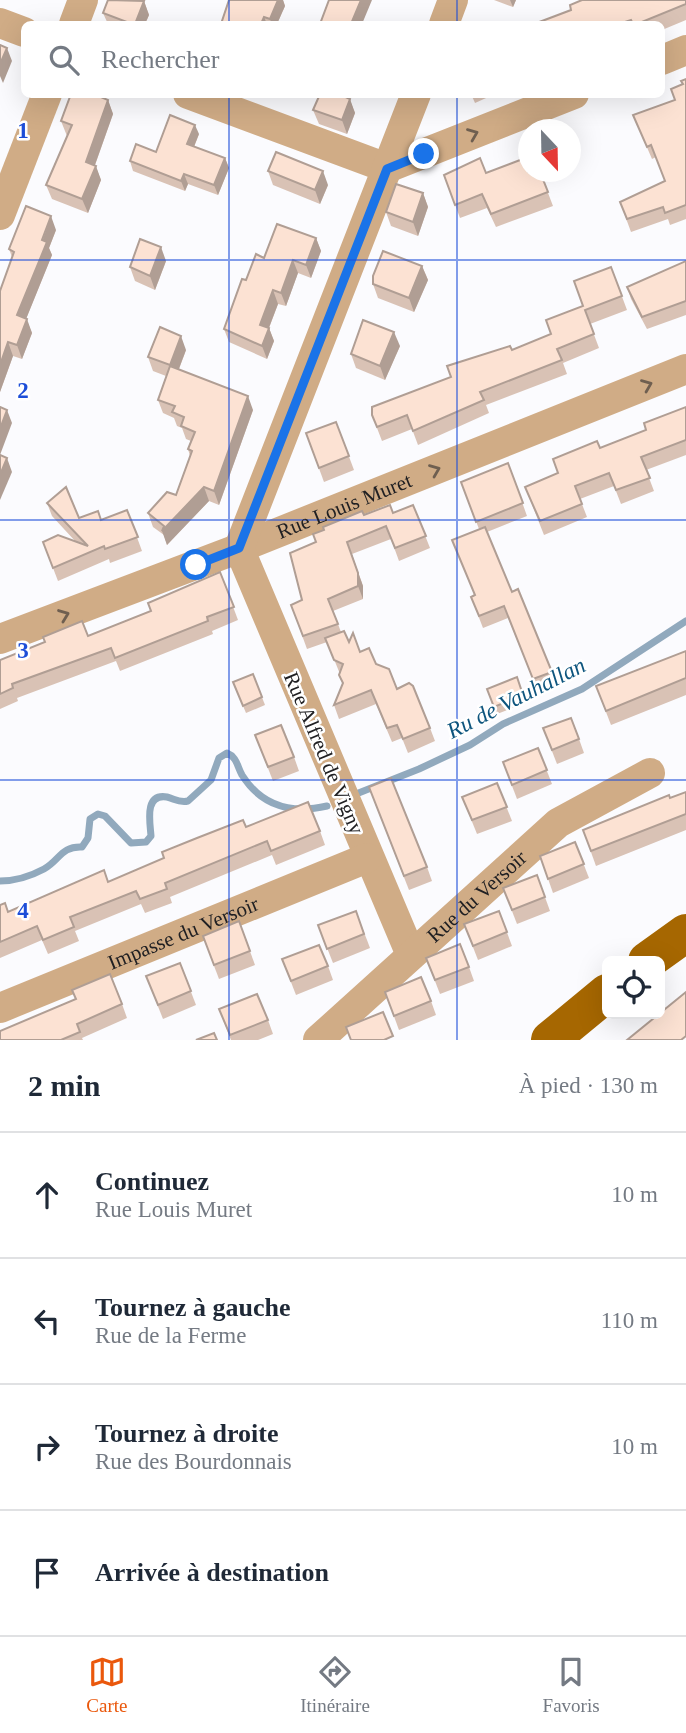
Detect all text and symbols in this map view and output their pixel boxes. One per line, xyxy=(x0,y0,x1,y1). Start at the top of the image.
search box xyxy=(21,21,665,98)
icon: search xyxy=(45,41,83,79)
text: Rechercher xyxy=(101,45,219,74)
text: 1 xyxy=(17,118,29,143)
north arrow xyxy=(518,119,581,182)
one-way arrow xyxy=(467,129,479,143)
route end xyxy=(408,138,439,169)
text: 2 xyxy=(17,378,29,403)
one-way arrow xyxy=(640,380,652,394)
one-way arrow xyxy=(429,464,441,478)
street label: Rue Louis Muret xyxy=(273,468,415,544)
route start xyxy=(180,549,211,580)
one-way arrow xyxy=(57,609,69,623)
text: 3 xyxy=(17,638,29,663)
water label: Ru de Vauhallan xyxy=(442,652,589,744)
street label: Rue Alfred de Vigny xyxy=(279,668,369,838)
street label: Rue du Versoir xyxy=(422,845,531,948)
street label: Impasse du Versoir xyxy=(104,892,262,975)
text: 4 xyxy=(17,898,29,923)
map controls xyxy=(602,956,665,1019)
button: locate xyxy=(602,956,665,1019)
text: 2 min xyxy=(28,1069,101,1102)
text: À pied · 130 m xyxy=(519,1073,658,1098)
text: Continuez xyxy=(95,1167,209,1196)
icon: ahead xyxy=(28,1176,66,1214)
text: 10 m xyxy=(611,1182,658,1207)
text: Rue Louis Muret xyxy=(95,1197,252,1222)
text: Tournez à gauche xyxy=(95,1293,291,1322)
icon: left xyxy=(28,1302,66,1340)
text: 110 m xyxy=(601,1308,658,1333)
text: Rue de la Ferme xyxy=(95,1323,246,1348)
text: Tournez à droite xyxy=(95,1419,278,1448)
icon: right xyxy=(28,1428,66,1466)
text: 10 m xyxy=(611,1434,658,1459)
text: Rue des Bourdonnais xyxy=(95,1449,292,1474)
icon: arrive xyxy=(28,1554,66,1592)
text: Arrivée à destination xyxy=(95,1558,329,1587)
tab: Carte xyxy=(86,1653,128,1717)
tab: Itinéraire xyxy=(300,1653,370,1717)
tab: Favoris xyxy=(543,1653,600,1717)

